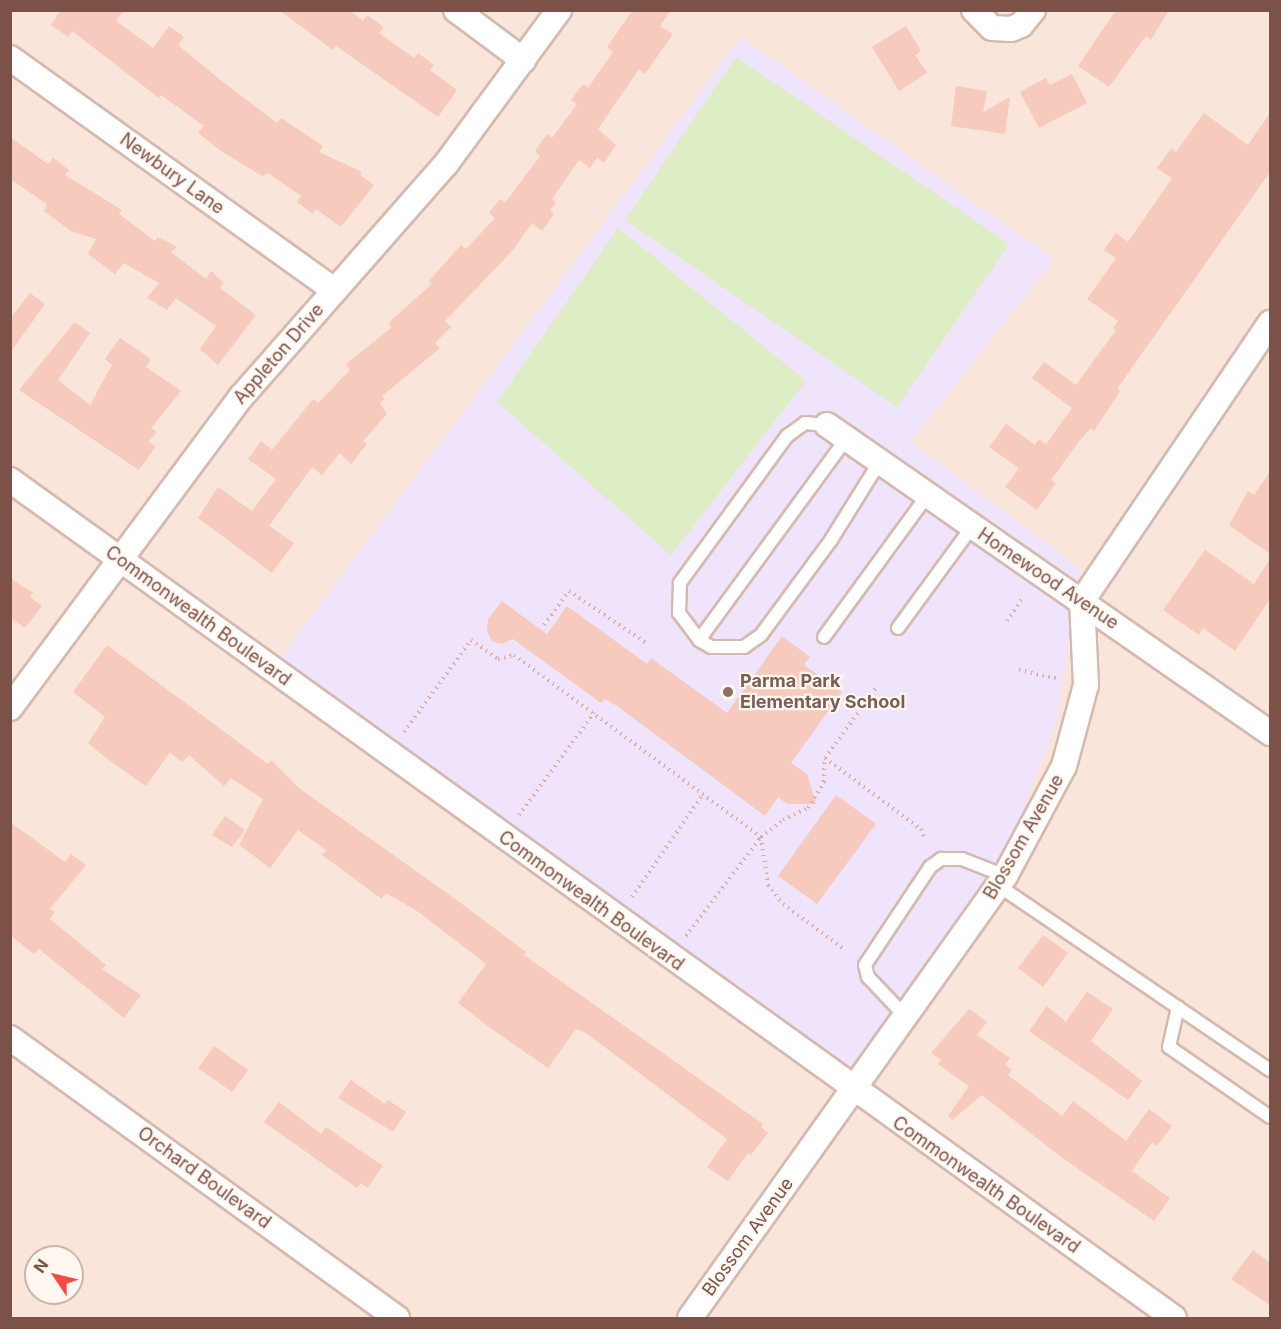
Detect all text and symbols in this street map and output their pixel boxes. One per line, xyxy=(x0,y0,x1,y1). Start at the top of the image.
street label: Newbury Lane xyxy=(116,129,228,219)
street label: Appleton Drive xyxy=(229,299,329,409)
street label: Homewood Avenue xyxy=(973,524,1123,634)
street label: Commonwealth Boulevard xyxy=(101,542,295,690)
place label: Parma Park Elementary School xyxy=(740,671,905,714)
marker: Parma Park Elementary School xyxy=(721,685,735,699)
street label: Blossom Avenue xyxy=(979,771,1069,903)
street label: Commonwealth Boulevard xyxy=(494,827,688,975)
street label: Commonwealth Boulevard xyxy=(888,1112,1084,1258)
street label: Orchard Boulevard xyxy=(133,1122,275,1234)
street label: Blossom Avenue xyxy=(698,1174,798,1300)
north arrow xyxy=(24,1245,84,1305)
text: N xyxy=(29,1255,53,1277)

